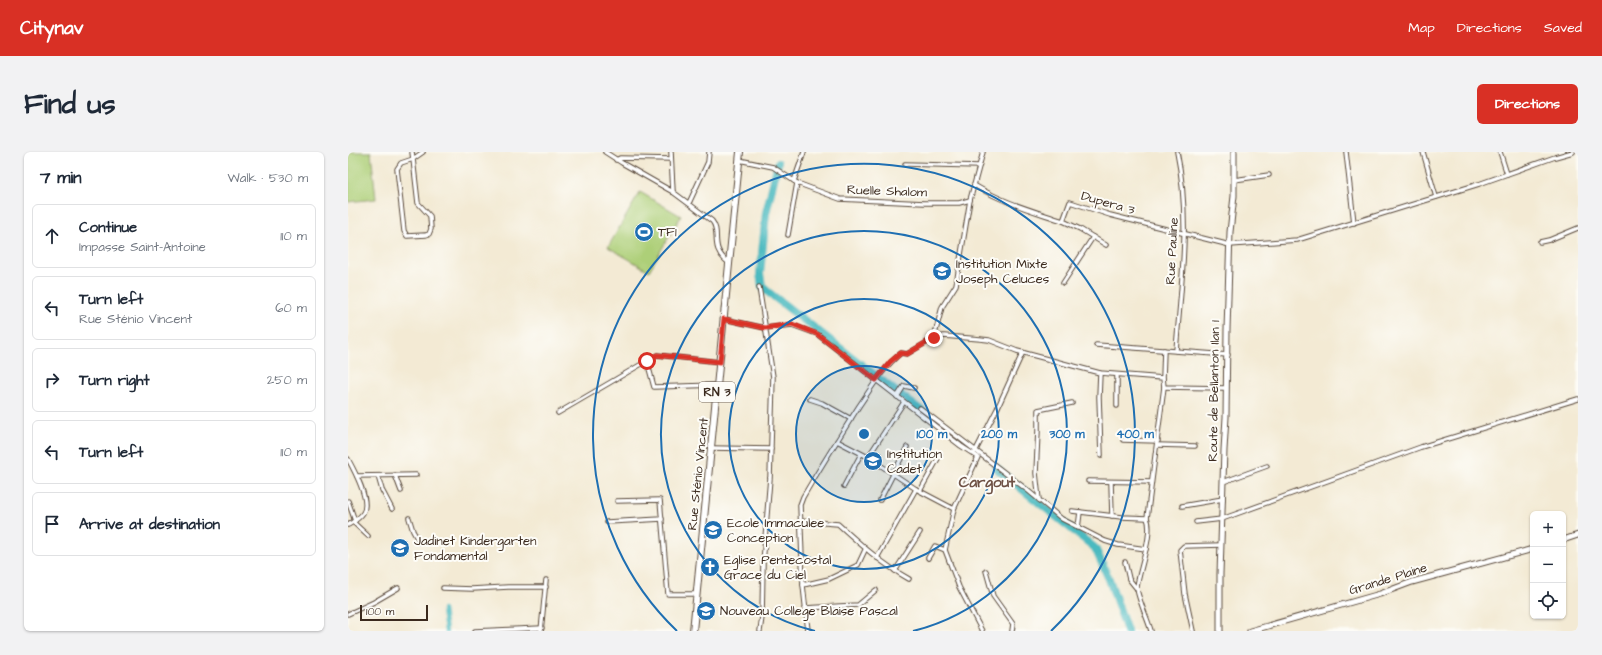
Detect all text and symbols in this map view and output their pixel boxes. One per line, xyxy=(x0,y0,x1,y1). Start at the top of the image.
text: Citynav xyxy=(20,15,83,42)
text: Map xyxy=(1408,18,1435,38)
text: Directions xyxy=(1457,18,1522,38)
text: Saved xyxy=(1544,18,1582,38)
button: Directions xyxy=(1477,84,1578,124)
text: Find us xyxy=(24,85,115,124)
text: 7 min xyxy=(40,166,82,190)
text: Walk · 530 m xyxy=(228,169,308,187)
street label: Ruelle Shalom xyxy=(847,181,928,201)
street label: Dupera 3 xyxy=(1079,187,1137,219)
text: Continue xyxy=(79,217,137,238)
street label: Rue Pauline xyxy=(1161,217,1183,285)
sports icon: TF1 xyxy=(633,221,655,243)
place label: TF1 xyxy=(658,223,677,241)
icon: ahead xyxy=(41,225,63,247)
text: 110 m xyxy=(280,227,307,245)
text: Impasse Saint-Antoine xyxy=(79,238,206,256)
place label: Institution Mixte Joseph Celuces xyxy=(956,255,1050,288)
school or university icon: Institution Mixte Joseph Celuces xyxy=(931,260,953,282)
text: Turn left xyxy=(79,289,143,310)
icon: left xyxy=(41,297,63,319)
text: 60 m xyxy=(275,299,307,317)
text: Rue Sténio Vincent xyxy=(79,310,192,328)
street label: Route de Bellanton Ilan 1 xyxy=(1204,320,1224,462)
route end xyxy=(925,329,943,347)
route start xyxy=(638,352,656,370)
icon: right xyxy=(41,369,63,391)
text: Turn right xyxy=(79,370,150,391)
text: 250 m xyxy=(267,371,307,389)
road number: RN 3 xyxy=(699,382,735,402)
street label: Rue Sténio Vincent xyxy=(683,416,713,531)
text: 100 m xyxy=(917,426,948,443)
text: 200 m xyxy=(980,426,1018,443)
text: 300 m xyxy=(1048,426,1085,443)
text: 400 m xyxy=(1116,426,1154,443)
centre of rings xyxy=(857,427,871,441)
icon: left xyxy=(41,441,63,463)
text: Turn left xyxy=(79,442,143,463)
text: 110 m xyxy=(280,443,307,461)
place label: Institution Cadet xyxy=(887,445,943,478)
school or university icon: Institution Cadet xyxy=(862,450,884,472)
district label: Cargout xyxy=(959,472,1016,495)
map controls xyxy=(1530,511,1566,619)
button: + xyxy=(1530,511,1566,547)
icon: arrive xyxy=(41,513,63,535)
text: Arrive at destination xyxy=(79,514,220,535)
place label: Ecole Immaculee Conception xyxy=(727,514,824,547)
school or university icon: Ecole Immaculee Conception xyxy=(702,519,724,541)
place label: Jadinet Kindergarten Fondamental xyxy=(414,532,537,565)
school or university icon: Jadinet Kindergarten Fondamental xyxy=(389,537,411,559)
button: − xyxy=(1530,547,1566,583)
place label: Eglise Pentecostal Grace du Ciel xyxy=(724,551,831,584)
church icon: Eglise Pentecostal Grace du Ciel xyxy=(699,556,721,578)
street label: Grande Plaine xyxy=(1347,559,1429,599)
button: locate xyxy=(1530,583,1566,619)
school or university icon: Nouveau College Blaise Pascal xyxy=(695,600,717,622)
place label: Nouveau College Blaise Pascal xyxy=(720,602,898,621)
scale bar xyxy=(360,603,428,622)
text: 100 m xyxy=(366,604,394,619)

